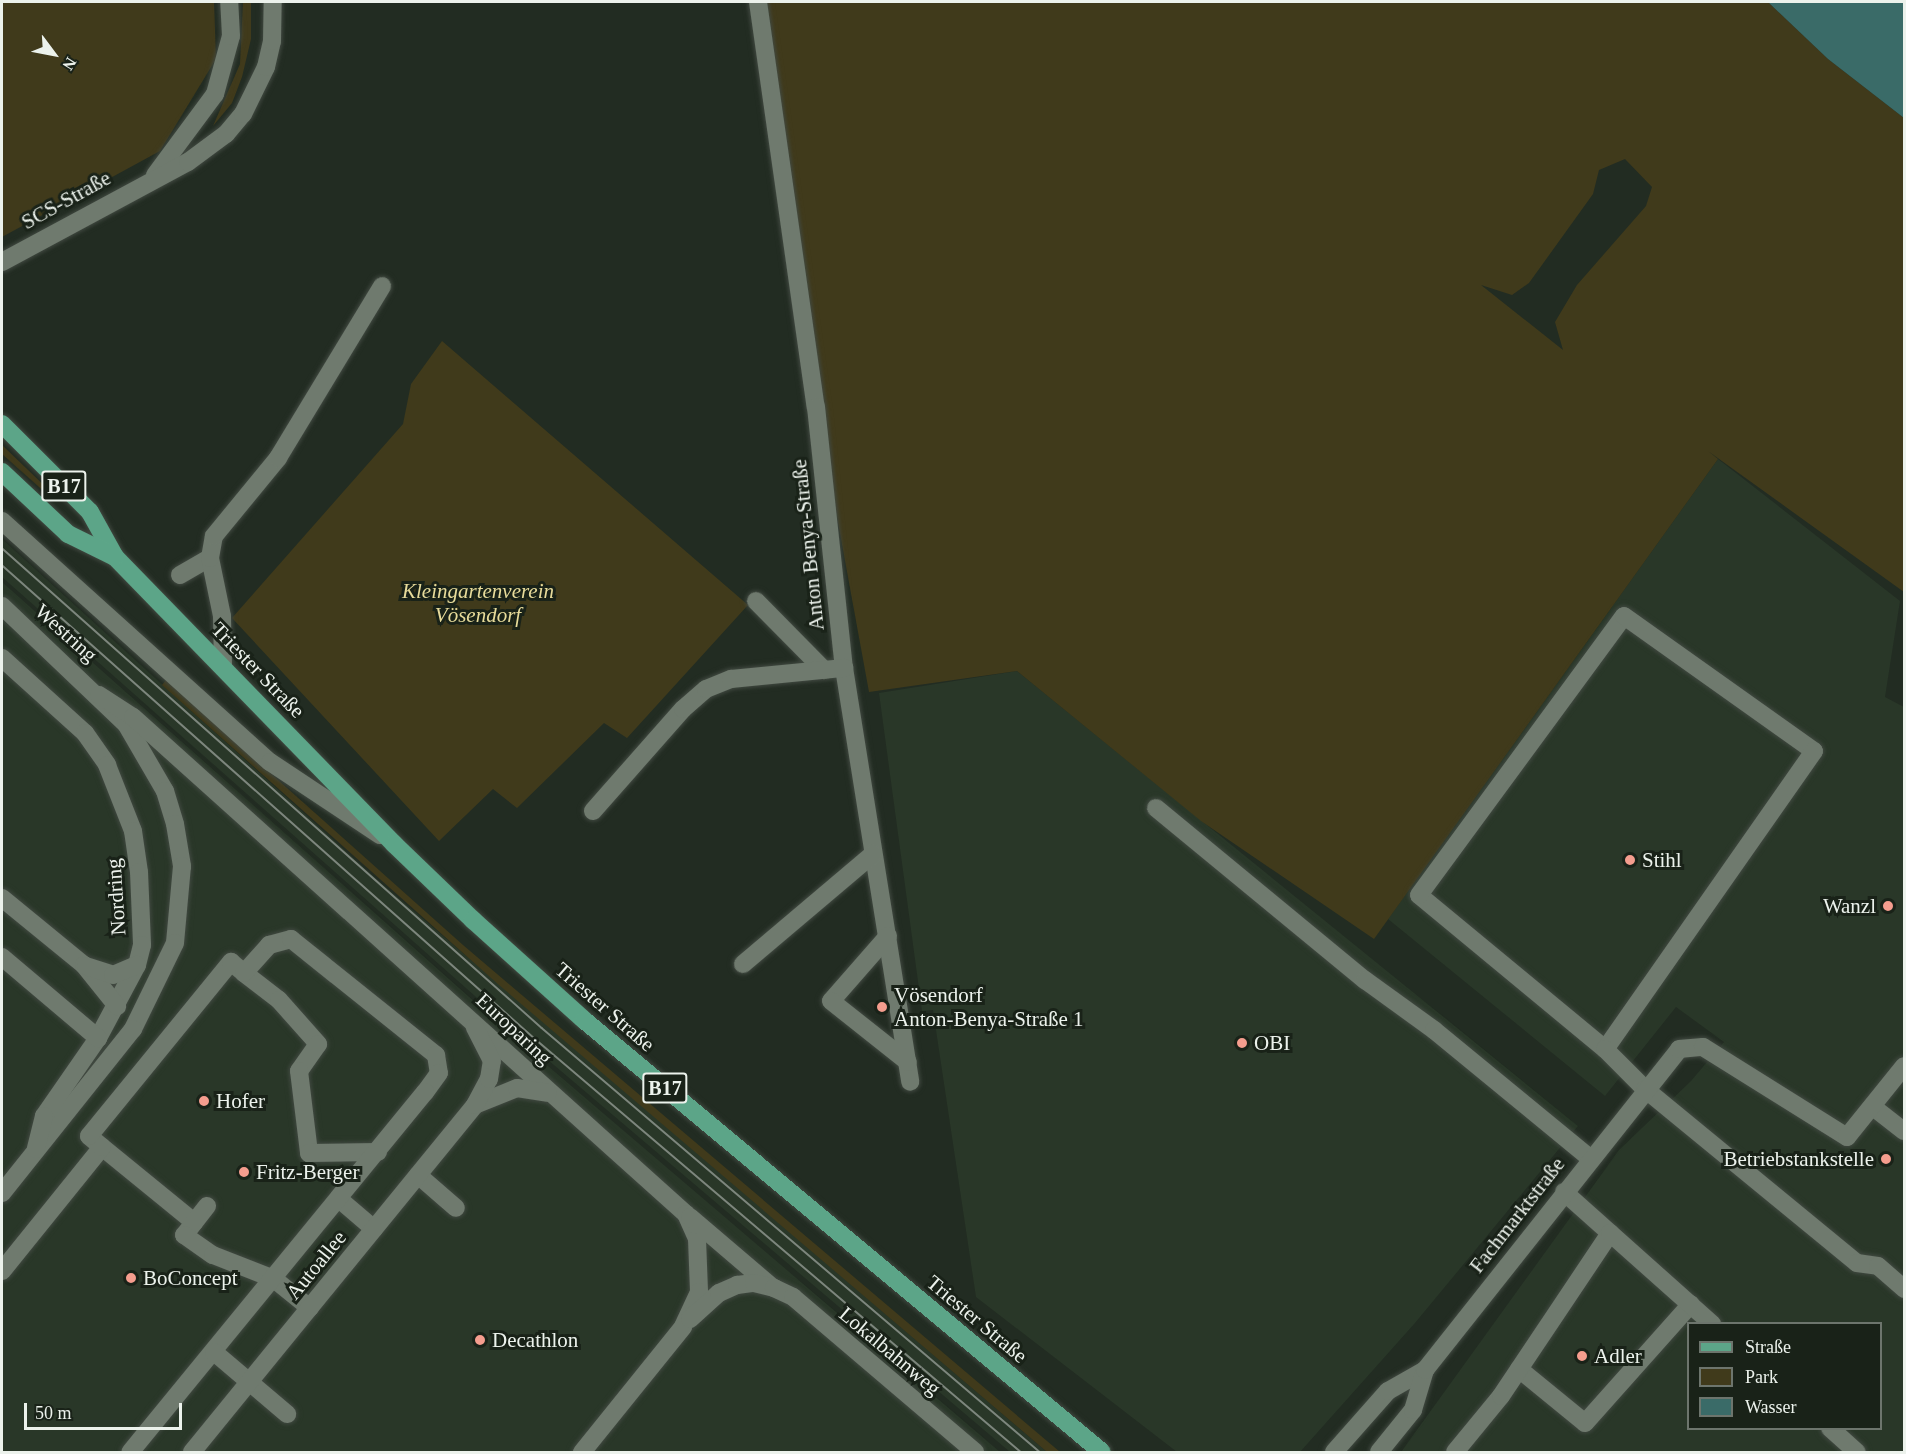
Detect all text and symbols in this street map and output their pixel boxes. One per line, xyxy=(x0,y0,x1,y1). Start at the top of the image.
north arrow xyxy=(24,24,84,84)
text: N xyxy=(59,54,80,73)
street label: SCS-Straße xyxy=(17,165,115,235)
street label: Anton Benya-Straße xyxy=(786,458,830,632)
road number: B17 xyxy=(40,469,88,503)
park label: Kleingartenverein Vösendorf xyxy=(402,578,554,628)
street label: Westring xyxy=(30,598,102,668)
street label: Triester Straße xyxy=(206,617,310,723)
place label: Stihl xyxy=(1642,847,1682,873)
marker: Stihl xyxy=(1623,853,1637,867)
street label: Nordring xyxy=(101,858,131,936)
place label: Wanzl xyxy=(1823,893,1876,919)
marker: Wanzl xyxy=(1881,899,1895,913)
street label: Triester Straße xyxy=(550,957,660,1057)
place label: Vösendorf Anton-Benya-Straße 1 xyxy=(894,982,1084,1032)
street label: Europaring xyxy=(471,988,557,1070)
marker: Vösendorf Anton-Benya-Straße 1 xyxy=(875,1000,889,1014)
place label: OBI xyxy=(1254,1030,1290,1056)
marker: OBI xyxy=(1235,1036,1249,1050)
road number: B17 xyxy=(641,1071,689,1105)
place label: Hofer xyxy=(216,1088,265,1114)
marker: Hofer xyxy=(197,1094,211,1108)
place label: Betriebstankstelle xyxy=(1724,1146,1874,1172)
street label: Fachmarktstraße xyxy=(1464,1152,1570,1278)
marker: Betriebstankstelle xyxy=(1879,1152,1893,1166)
place label: Fritz-Berger xyxy=(256,1159,359,1185)
marker: Fritz-Berger xyxy=(237,1165,251,1179)
street label: Autoallee xyxy=(281,1225,351,1305)
place label: BoConcept xyxy=(143,1265,237,1291)
street label: Triester Straße xyxy=(922,1270,1032,1368)
marker: BoConcept xyxy=(124,1271,138,1285)
street label: Lokalbahnweg xyxy=(834,1301,946,1401)
legend xyxy=(1687,1322,1882,1430)
place label: Decathlon xyxy=(492,1327,578,1353)
marker: Decathlon xyxy=(473,1333,487,1347)
text: Straße xyxy=(1745,1337,1791,1357)
place label: Adler xyxy=(1594,1343,1642,1369)
marker: Adler xyxy=(1575,1349,1589,1363)
text: Park xyxy=(1745,1367,1778,1387)
scale bar xyxy=(27,1391,184,1429)
text: Wasser xyxy=(1745,1397,1797,1417)
text: 50 m xyxy=(35,1403,72,1423)

